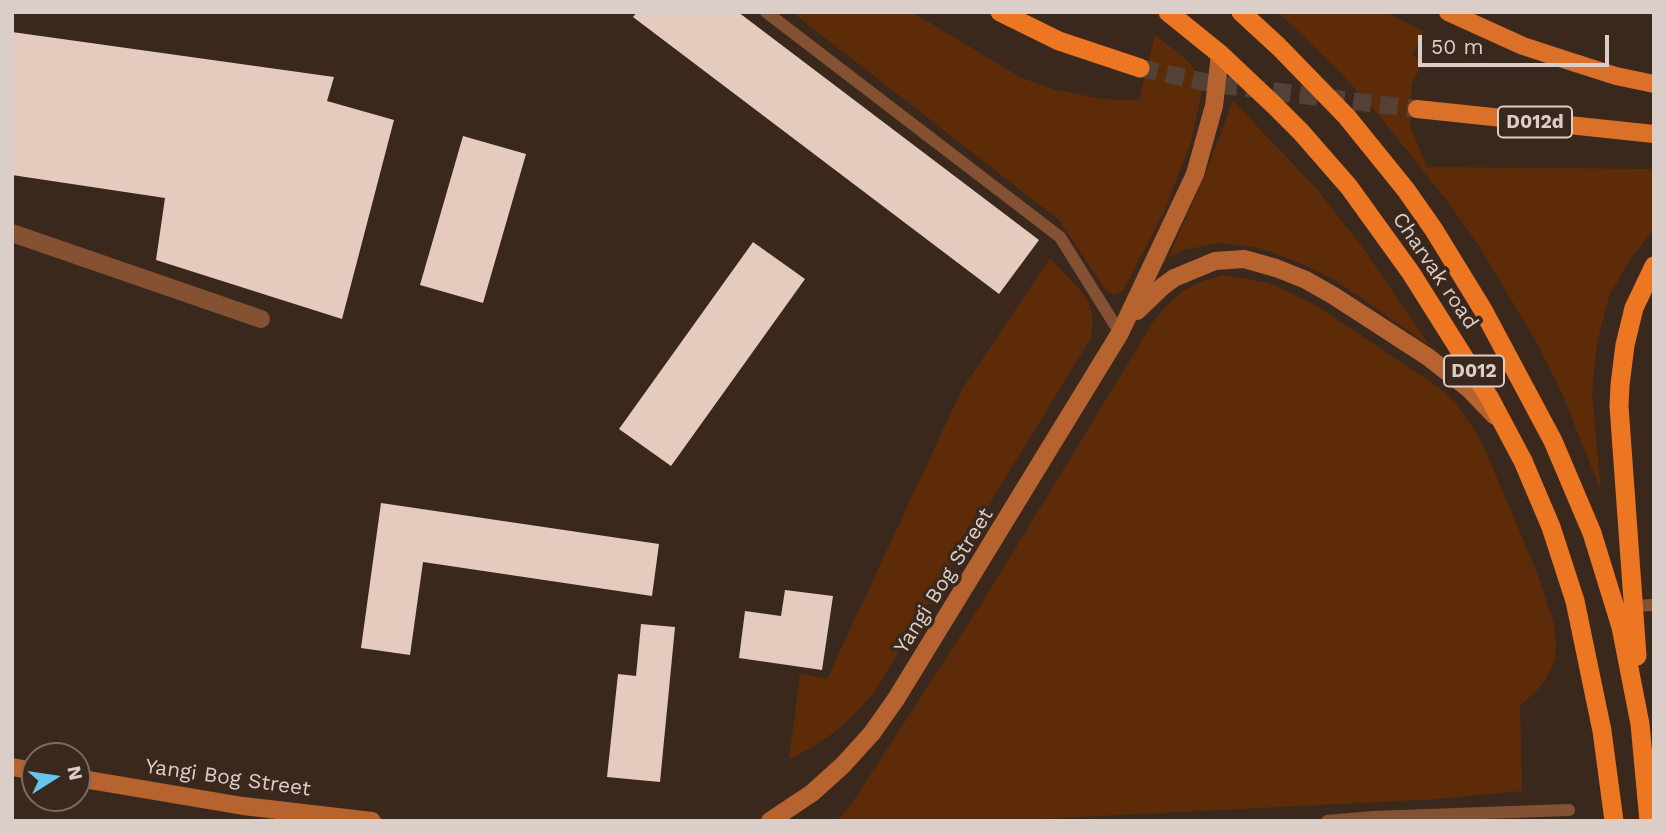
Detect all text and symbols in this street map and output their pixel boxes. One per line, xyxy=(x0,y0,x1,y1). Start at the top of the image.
scale bar xyxy=(1421,21,1612,65)
text: 50 m xyxy=(1431,34,1483,59)
road number: D012d xyxy=(1498,106,1572,138)
street label: Charvak road xyxy=(1387,208,1483,334)
road number: D012 xyxy=(1444,356,1504,386)
street label: Yangi Bog Street xyxy=(889,504,999,658)
north arrow xyxy=(21,742,91,812)
street label: Yangi Bog Street xyxy=(144,754,312,802)
text: N xyxy=(62,764,88,782)

